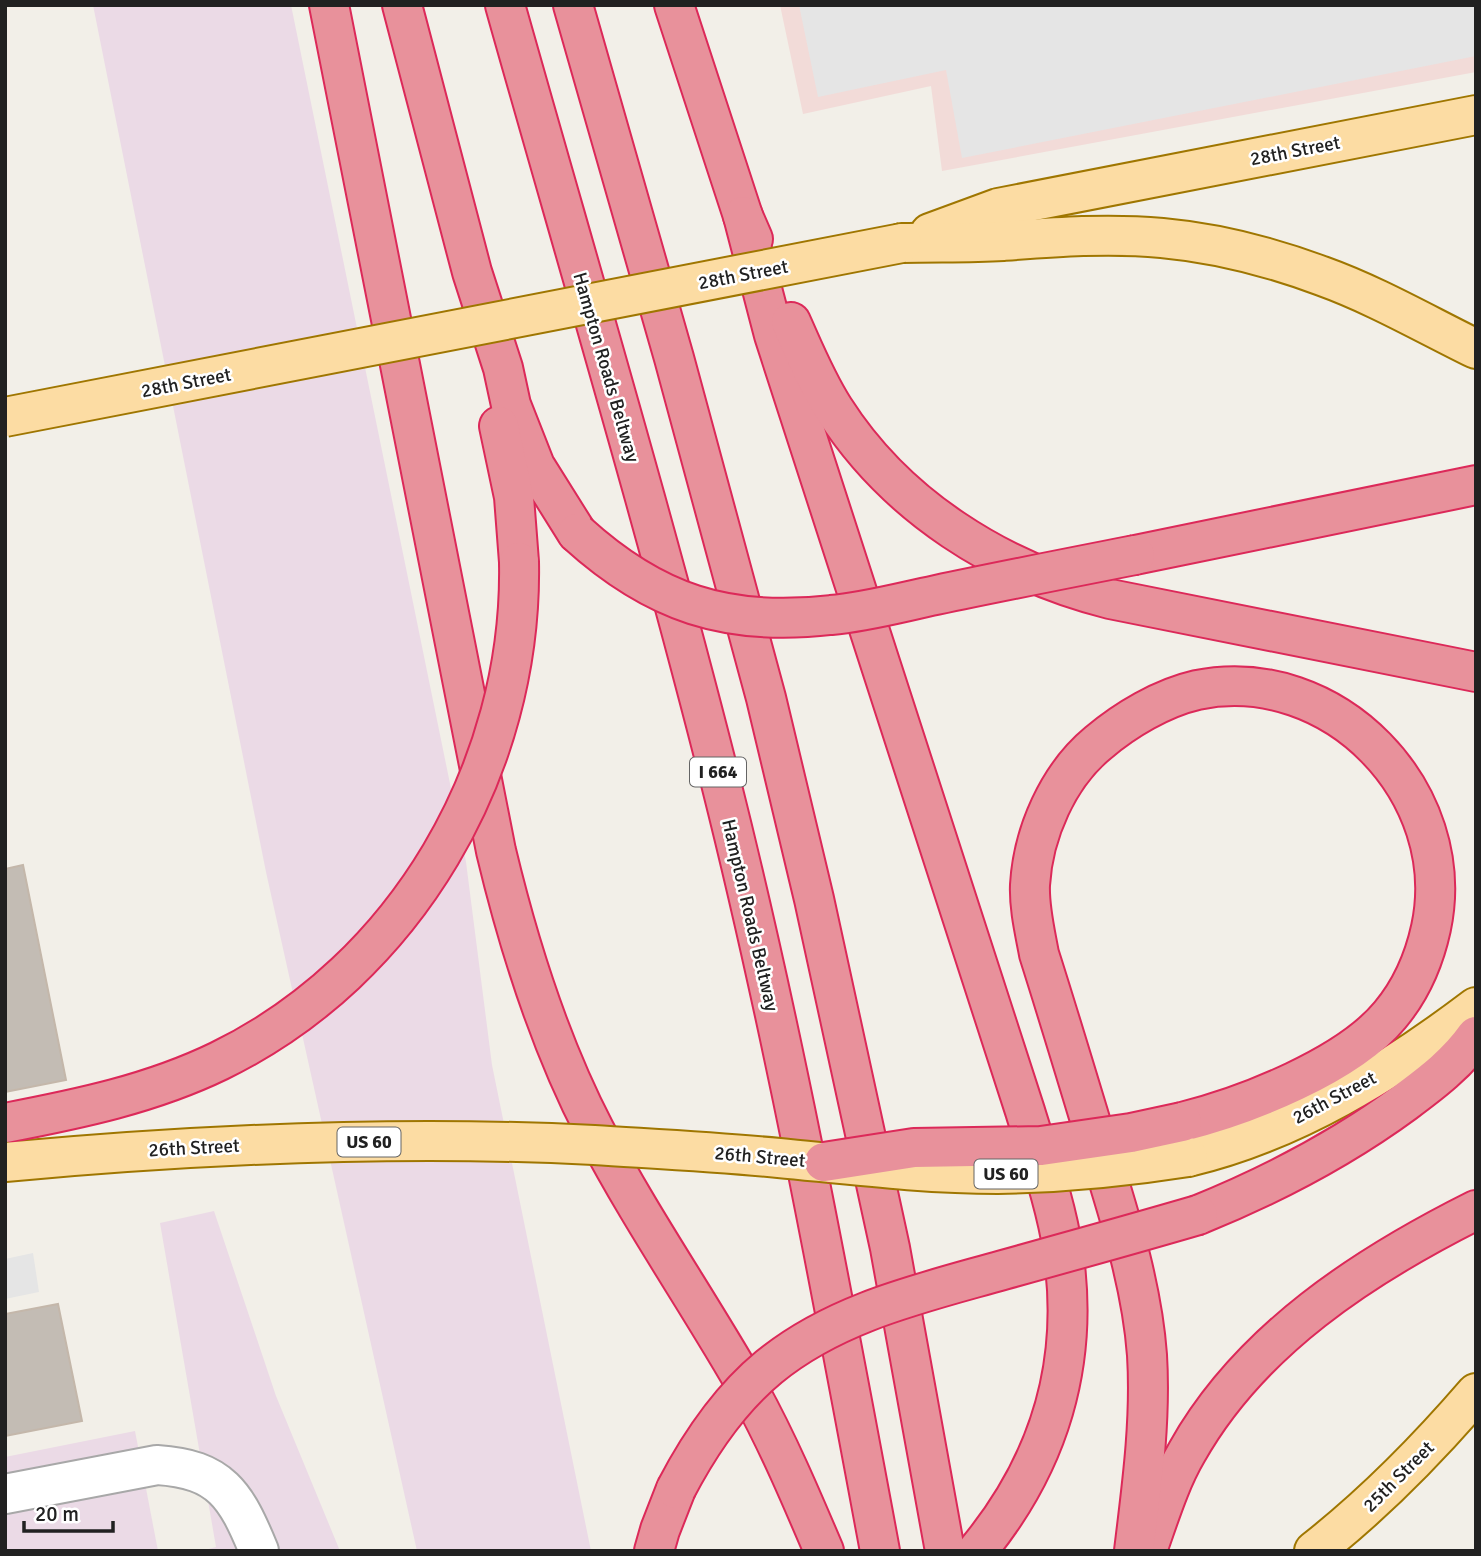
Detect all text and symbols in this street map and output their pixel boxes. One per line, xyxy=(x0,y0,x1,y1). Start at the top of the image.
street label: 28th Street xyxy=(1248,130,1343,171)
street label: 28th Street xyxy=(696,254,791,295)
street label: Hampton Roads Beltway xyxy=(567,269,645,465)
street label: 28th Street xyxy=(139,362,234,403)
road number: I 664 xyxy=(690,758,746,786)
street label: Hampton Roads Beltway xyxy=(716,817,784,1014)
street label: 26th Street xyxy=(1289,1066,1381,1130)
road number: US 60 xyxy=(338,1128,400,1156)
street label: 26th Street xyxy=(148,1134,241,1162)
street label: 26th Street xyxy=(713,1141,807,1173)
road number: US 60 xyxy=(974,1160,1038,1189)
street label: 25th Street xyxy=(1358,1436,1440,1517)
scale bar xyxy=(24,1490,114,1534)
text: 20 m xyxy=(35,1501,79,1527)

